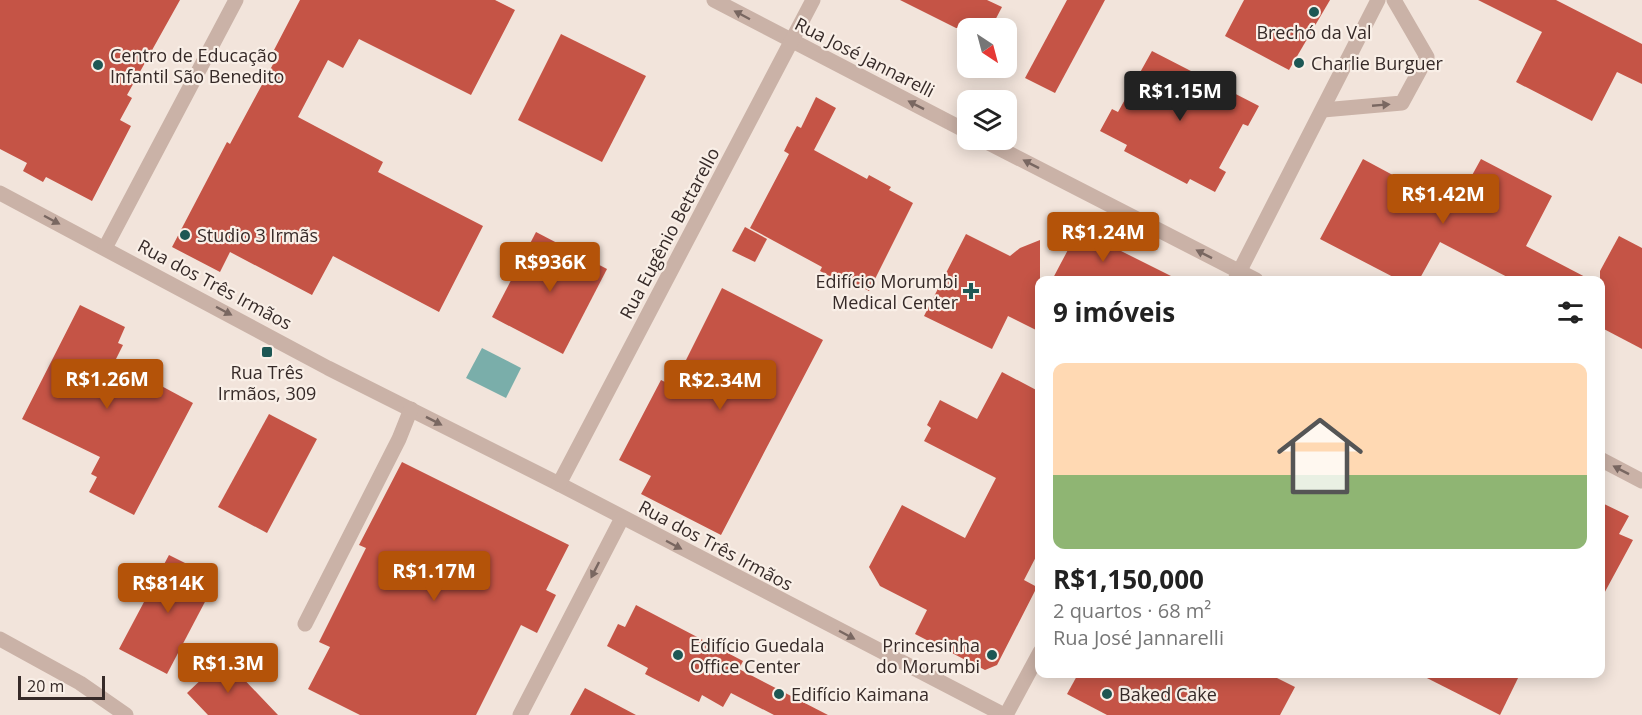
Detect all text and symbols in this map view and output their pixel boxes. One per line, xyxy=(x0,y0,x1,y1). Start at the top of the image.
marker: Brechó da Val xyxy=(1307,5,1321,19)
one-way arrow xyxy=(734,10,751,20)
street label: Rua José Jannarelli xyxy=(791,11,939,103)
north arrow xyxy=(957,18,1017,78)
map controls xyxy=(957,18,1017,150)
place label: Brechó da Val xyxy=(1256,20,1372,44)
place label: Centro de Educação Infantil São Benedito xyxy=(110,43,284,88)
place label: Charlie Burguer xyxy=(1311,51,1444,75)
marker: Charlie Burguer xyxy=(1292,56,1306,70)
marker: Centro de Educação Infantil São Benedito xyxy=(91,58,105,72)
pin: R$1.15M xyxy=(1125,71,1235,122)
text: R$1.15M xyxy=(1138,77,1222,104)
button: layers xyxy=(957,90,1017,150)
one-way arrow xyxy=(907,100,924,110)
one-way arrow xyxy=(1372,100,1391,110)
street label: Rua Eugênio Bettarello xyxy=(614,143,724,323)
one-way arrow xyxy=(1022,159,1039,169)
pin: R$1.42M xyxy=(1388,174,1498,225)
text: R$1.42M xyxy=(1401,180,1485,207)
pin: R$1.24M xyxy=(1048,212,1158,263)
one-way arrow xyxy=(43,215,60,225)
text: R$1.24M xyxy=(1061,218,1145,245)
place label: Studio 3 Irmãs xyxy=(197,223,318,247)
marker: Studio 3 Irmãs xyxy=(178,228,192,242)
street label: Rua dos Três Irmãos xyxy=(134,233,296,335)
pin: R$936K xyxy=(501,242,599,293)
text: R$936K xyxy=(514,248,586,275)
one-way arrow xyxy=(1195,249,1213,259)
place label: Edifício Morumbi Medical Center xyxy=(816,269,959,314)
marker: Edifício Morumbi Medical Center xyxy=(962,282,980,300)
text: 9 imóveis xyxy=(1053,294,1175,330)
icon: filters xyxy=(1554,296,1587,329)
one-way arrow xyxy=(216,306,233,316)
marker: Rua Três Irmãos, 309 xyxy=(260,345,274,359)
pin: R$1.26M xyxy=(52,359,162,410)
place label: Rua Três Irmãos, 309 xyxy=(218,360,316,405)
pin: R$2.34M xyxy=(665,360,775,411)
text: R$1.26M xyxy=(65,365,149,392)
text: R$2.34M xyxy=(678,366,762,393)
icon: home xyxy=(1266,402,1374,510)
one-way arrow xyxy=(426,416,443,426)
one-way arrow xyxy=(1613,465,1630,475)
street label: Rua dos Três Irmãos xyxy=(635,494,797,596)
one-way arrow xyxy=(665,540,682,550)
pin: R$1.17M xyxy=(379,551,489,602)
text: R$1.17M xyxy=(392,557,476,584)
one-way arrow xyxy=(590,561,600,578)
text: R$1,150,000 xyxy=(1053,561,1204,597)
pin: R$814K xyxy=(119,563,217,614)
text: R$814K xyxy=(132,569,204,596)
text: 2 quartos · 68 m² xyxy=(1053,597,1211,624)
text: Rua José Jannarelli xyxy=(1053,624,1224,651)
one-way arrow xyxy=(838,630,855,640)
place label: Edifício Guedala Office Center xyxy=(690,633,825,678)
place label: Princesinha do Morumbi xyxy=(876,633,980,678)
pin: R$1.3M xyxy=(179,643,277,694)
marker: Edifício Guedala Office Center xyxy=(671,648,685,662)
marker: Princesinha do Morumbi xyxy=(985,648,999,662)
text: R$1.3M xyxy=(192,649,264,676)
scale bar xyxy=(18,673,105,700)
text: 20 m xyxy=(27,675,64,697)
place label: Edifício Kaimana xyxy=(791,682,929,706)
place label: Baked Cake xyxy=(1119,682,1217,706)
marker: Edifício Kaimana xyxy=(772,687,786,701)
marker: Baked Cake xyxy=(1100,687,1114,701)

